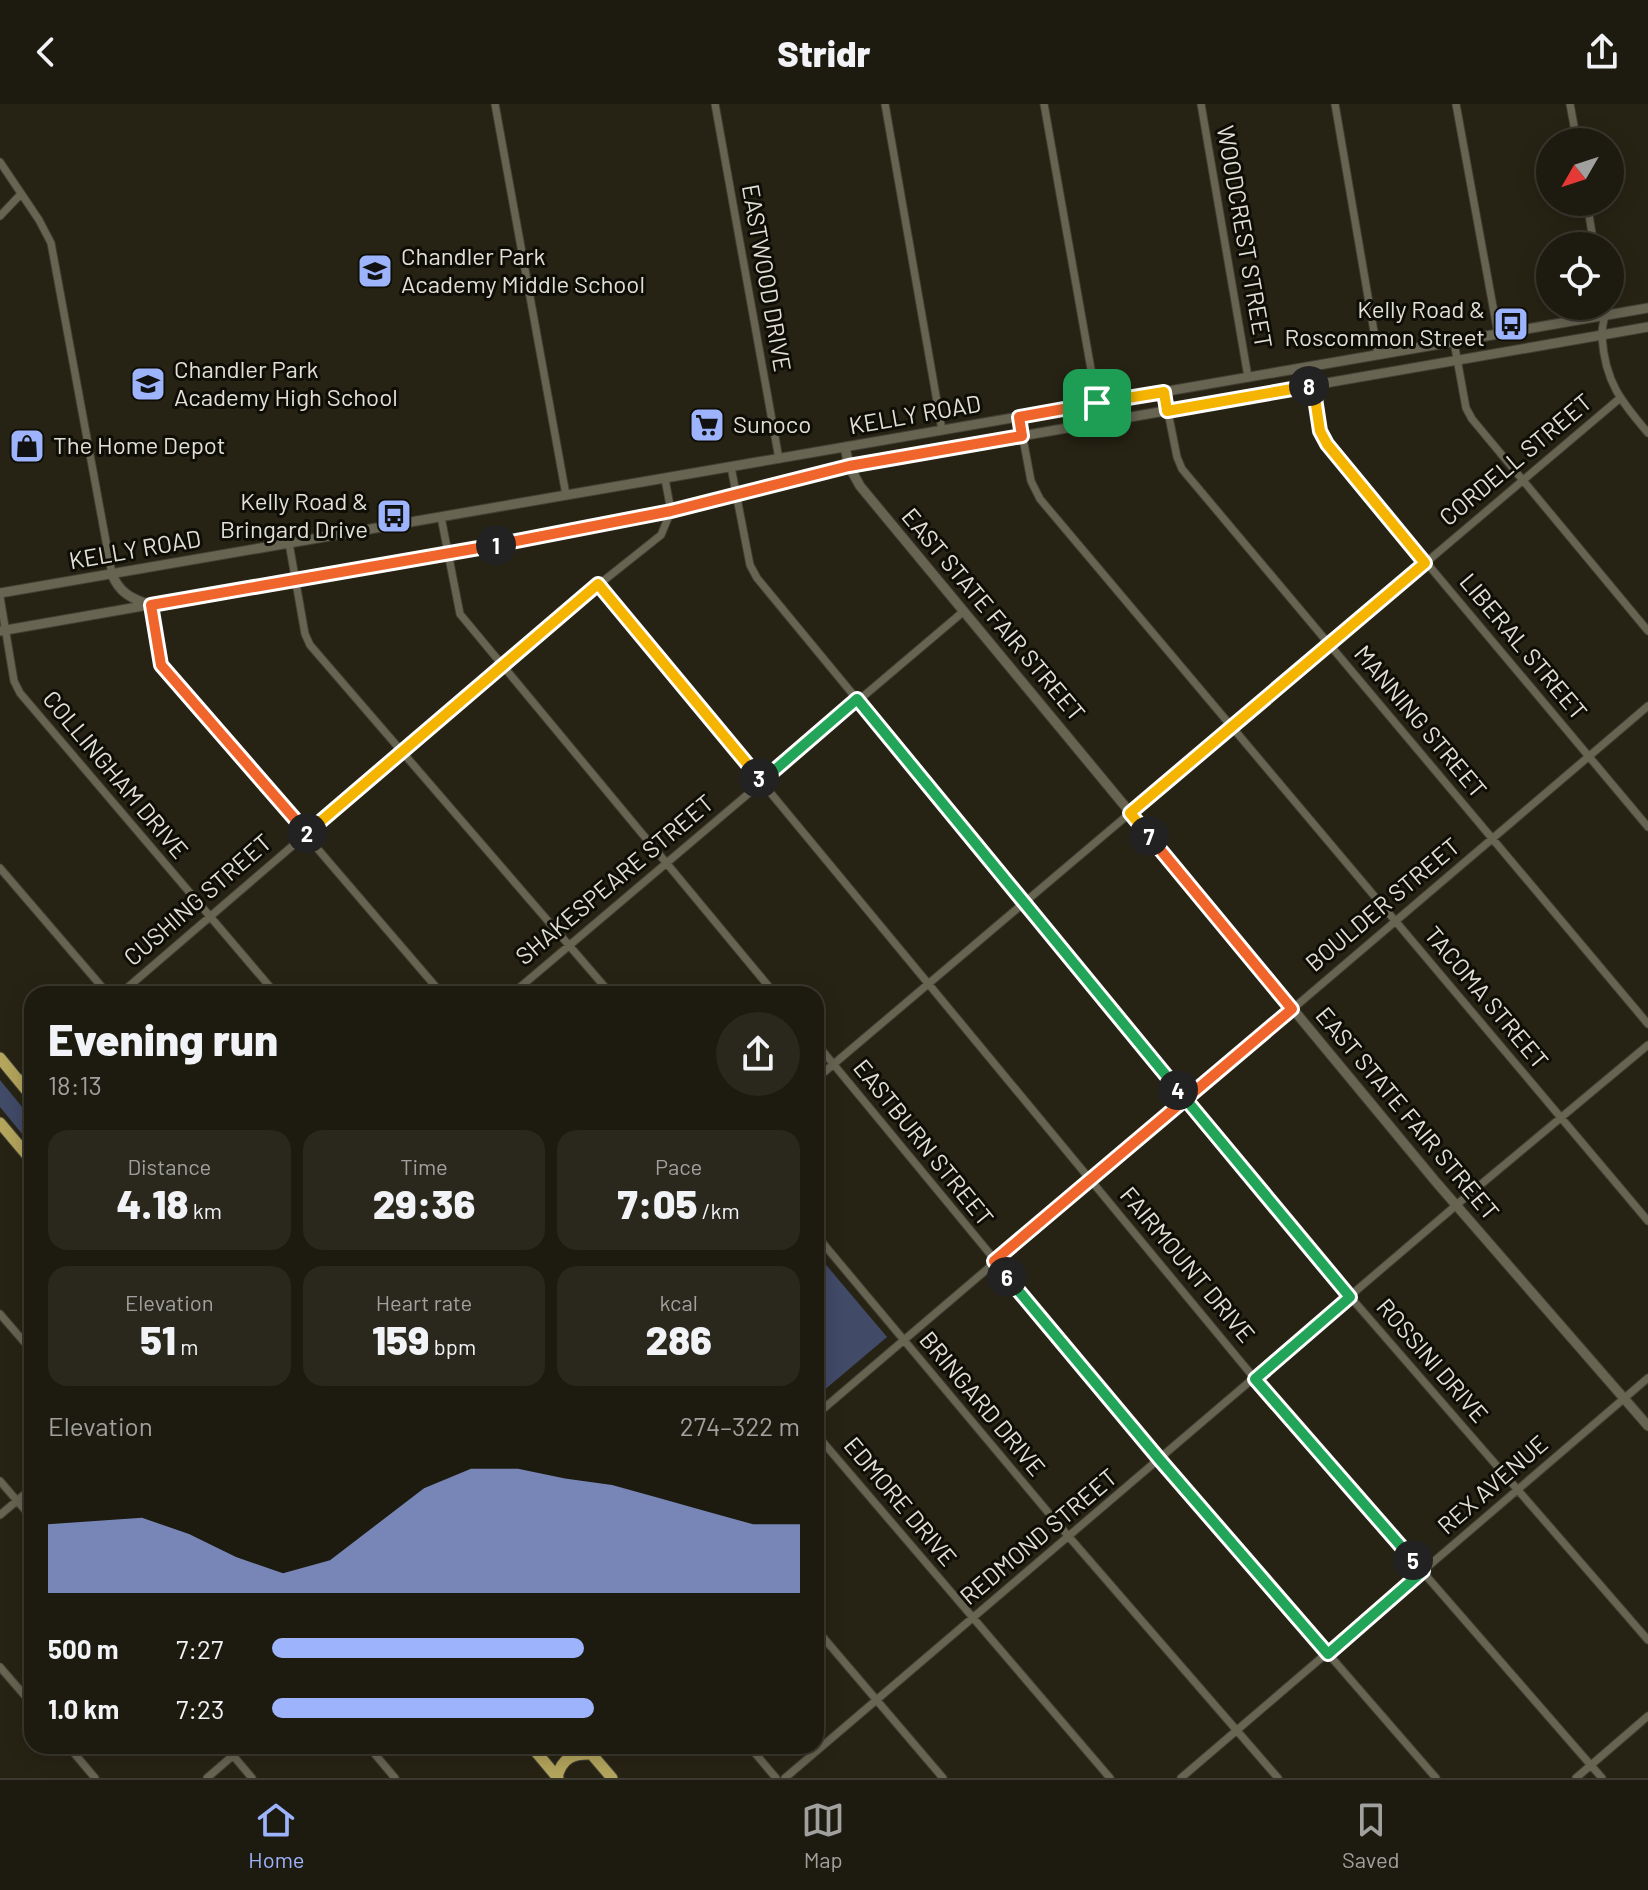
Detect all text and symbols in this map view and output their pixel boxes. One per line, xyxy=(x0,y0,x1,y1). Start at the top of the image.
icon: back xyxy=(24,30,68,74)
icon: share xyxy=(1580,30,1624,74)
text: Stridr xyxy=(777,31,871,74)
street label: WOODCREST STREET xyxy=(1212,123,1279,350)
north arrow xyxy=(1536,128,1624,216)
map controls xyxy=(1536,128,1624,320)
street label: EASTWOOD DRIVE xyxy=(737,182,798,374)
button: locate xyxy=(1536,232,1624,320)
place label: Chandler Park Academy Middle School xyxy=(401,241,645,298)
school or university icon: Chandler Park Academy Middle School xyxy=(356,252,394,290)
place label: Kelly Road & Roscommon Street xyxy=(1284,294,1485,351)
bus stop icon: Kelly Road & Roscommon Street xyxy=(1492,305,1530,343)
place label: Chandler Park Academy High School xyxy=(174,354,398,411)
school or university icon: Chandler Park Academy High School xyxy=(129,365,167,403)
pin: 8 xyxy=(1289,366,1329,406)
pin xyxy=(1063,369,1131,437)
text: 8 xyxy=(1303,373,1315,399)
icon: arrive xyxy=(1075,381,1119,425)
street label: CORDELL STREET xyxy=(1433,387,1597,531)
street label: KELLY ROAD xyxy=(847,388,983,439)
supermarket icon: Sunoco xyxy=(688,406,726,444)
place label: Sunoco xyxy=(733,409,811,438)
shop icon: The Home Depot xyxy=(8,427,46,465)
place label: The Home Depot xyxy=(53,430,225,459)
place label: Kelly Road & Bringard Drive xyxy=(220,486,368,543)
bus stop icon: Kelly Road & Bringard Drive xyxy=(375,497,413,535)
street label: EAST STATE FAIR STREET xyxy=(897,502,1092,726)
street label: KELLY ROAD xyxy=(67,523,203,574)
pin: 1 xyxy=(476,525,516,565)
text: 1 xyxy=(492,532,500,558)
street label: LIBERAL STREET xyxy=(1454,567,1594,725)
street label: MANNING STREET xyxy=(1349,639,1493,803)
street label: COLLINGHAM DRIVE xyxy=(37,684,195,864)
pin: 3 xyxy=(739,758,779,798)
text: 3 xyxy=(753,765,765,791)
street label: SHAKESPEARE STREET xyxy=(509,788,719,970)
pin: 2 xyxy=(287,813,327,853)
pin: 7 xyxy=(1129,816,1169,856)
text: 2 xyxy=(301,820,313,846)
text: 7 xyxy=(1144,823,1154,849)
street label: CUSHING STREET xyxy=(117,827,277,971)
street label: BOULDER STREET xyxy=(1299,831,1465,977)
street label: TACOMA STREET xyxy=(1419,920,1555,1074)
street label: EAST STATE FAIR STREET xyxy=(1311,1001,1506,1225)
text: Evening run xyxy=(48,1012,278,1065)
button: share xyxy=(716,1012,800,1096)
street label: EASTBURN STREET xyxy=(848,1053,1000,1231)
text: 18:13 xyxy=(48,1069,102,1100)
pin: 4 xyxy=(1158,1070,1198,1110)
text: 4 xyxy=(1171,1077,1185,1103)
text: Distance xyxy=(127,1153,211,1179)
text: Time xyxy=(400,1153,448,1179)
text: Pace xyxy=(655,1153,702,1179)
text: 4.18 xyxy=(117,1179,188,1227)
text: 29:36 xyxy=(373,1179,475,1227)
text: 7:05 xyxy=(618,1179,697,1227)
street label: FAIRMOUNT DRIVE xyxy=(1115,1180,1262,1348)
text: km xyxy=(188,1197,222,1223)
text: /km xyxy=(697,1197,740,1223)
pin: 6 xyxy=(987,1257,1027,1297)
text: 6 xyxy=(1001,1264,1013,1290)
text: Elevation xyxy=(125,1289,214,1315)
text: Heart rate xyxy=(376,1289,472,1315)
text: kcal xyxy=(659,1289,698,1315)
street label: ROSSINI DRIVE xyxy=(1371,1292,1495,1428)
text: 51 xyxy=(140,1315,176,1363)
text: 159 xyxy=(372,1315,429,1363)
text: 286 xyxy=(645,1315,712,1363)
street label: BRINGARD DRIVE xyxy=(914,1325,1052,1481)
text: m xyxy=(176,1333,199,1359)
text: bpm xyxy=(429,1333,476,1359)
text: Elevation xyxy=(48,1410,153,1441)
text: 274–322 m xyxy=(680,1410,800,1441)
street label: REX AVENUE xyxy=(1431,1428,1553,1539)
street label: EDMORE DRIVE xyxy=(839,1431,964,1571)
street label: REDMOND STREET xyxy=(954,1462,1123,1610)
pin: 5 xyxy=(1393,1540,1433,1580)
text: 5 xyxy=(1407,1547,1419,1573)
text: 500 m xyxy=(48,1633,119,1664)
text: 7:27 xyxy=(176,1633,223,1664)
text: 1.0 km xyxy=(48,1693,119,1724)
text: 7:23 xyxy=(176,1693,224,1724)
tab: Home xyxy=(248,1798,305,1872)
tab: Map xyxy=(801,1798,845,1872)
tab: Saved xyxy=(1342,1798,1400,1872)

